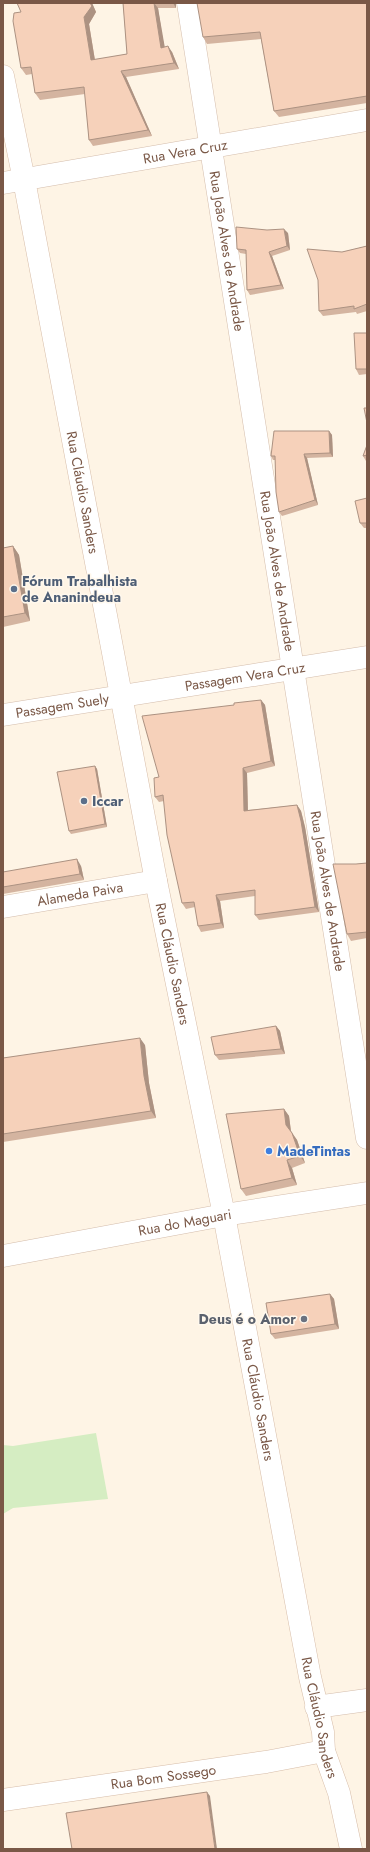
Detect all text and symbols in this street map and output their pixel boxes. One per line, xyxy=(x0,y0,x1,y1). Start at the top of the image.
street label: Rua Vera Cruz xyxy=(141,134,230,169)
street label: Rua João Alves de Andrade xyxy=(205,169,250,333)
street label: Rua Cláudio Sanders xyxy=(62,430,104,556)
street label: Rua João Alves de Andrade xyxy=(255,489,300,653)
place label: Fórum Trabalhista de Ananindeua xyxy=(22,571,137,607)
marker: Fórum Trabalhista de Ananindeua xyxy=(9,584,19,594)
street label: Passagem Vera Cruz xyxy=(183,657,307,696)
street label: Passagem Suely xyxy=(14,688,111,723)
place label: Iccar xyxy=(92,791,124,811)
marker: Iccar xyxy=(79,796,89,806)
street label: Rua João Alves de Andrade xyxy=(306,809,351,973)
street label: Alameda Paiva xyxy=(35,877,124,911)
street label: Rua Cláudio Sanders xyxy=(151,901,195,1027)
place label: MadeTintas xyxy=(277,1141,351,1161)
marker: MadeTintas xyxy=(264,1146,274,1156)
street label: Rua do Maguari xyxy=(137,1204,233,1241)
place label: Deus é o Amor xyxy=(199,1309,296,1329)
marker: Deus é o Amor xyxy=(299,1314,309,1324)
street label: Rua Cláudio Sanders xyxy=(237,1337,280,1463)
street label: Rua Cláudio Sanders xyxy=(296,1655,343,1781)
street label: Rua Bom Sossego xyxy=(109,1759,218,1794)

